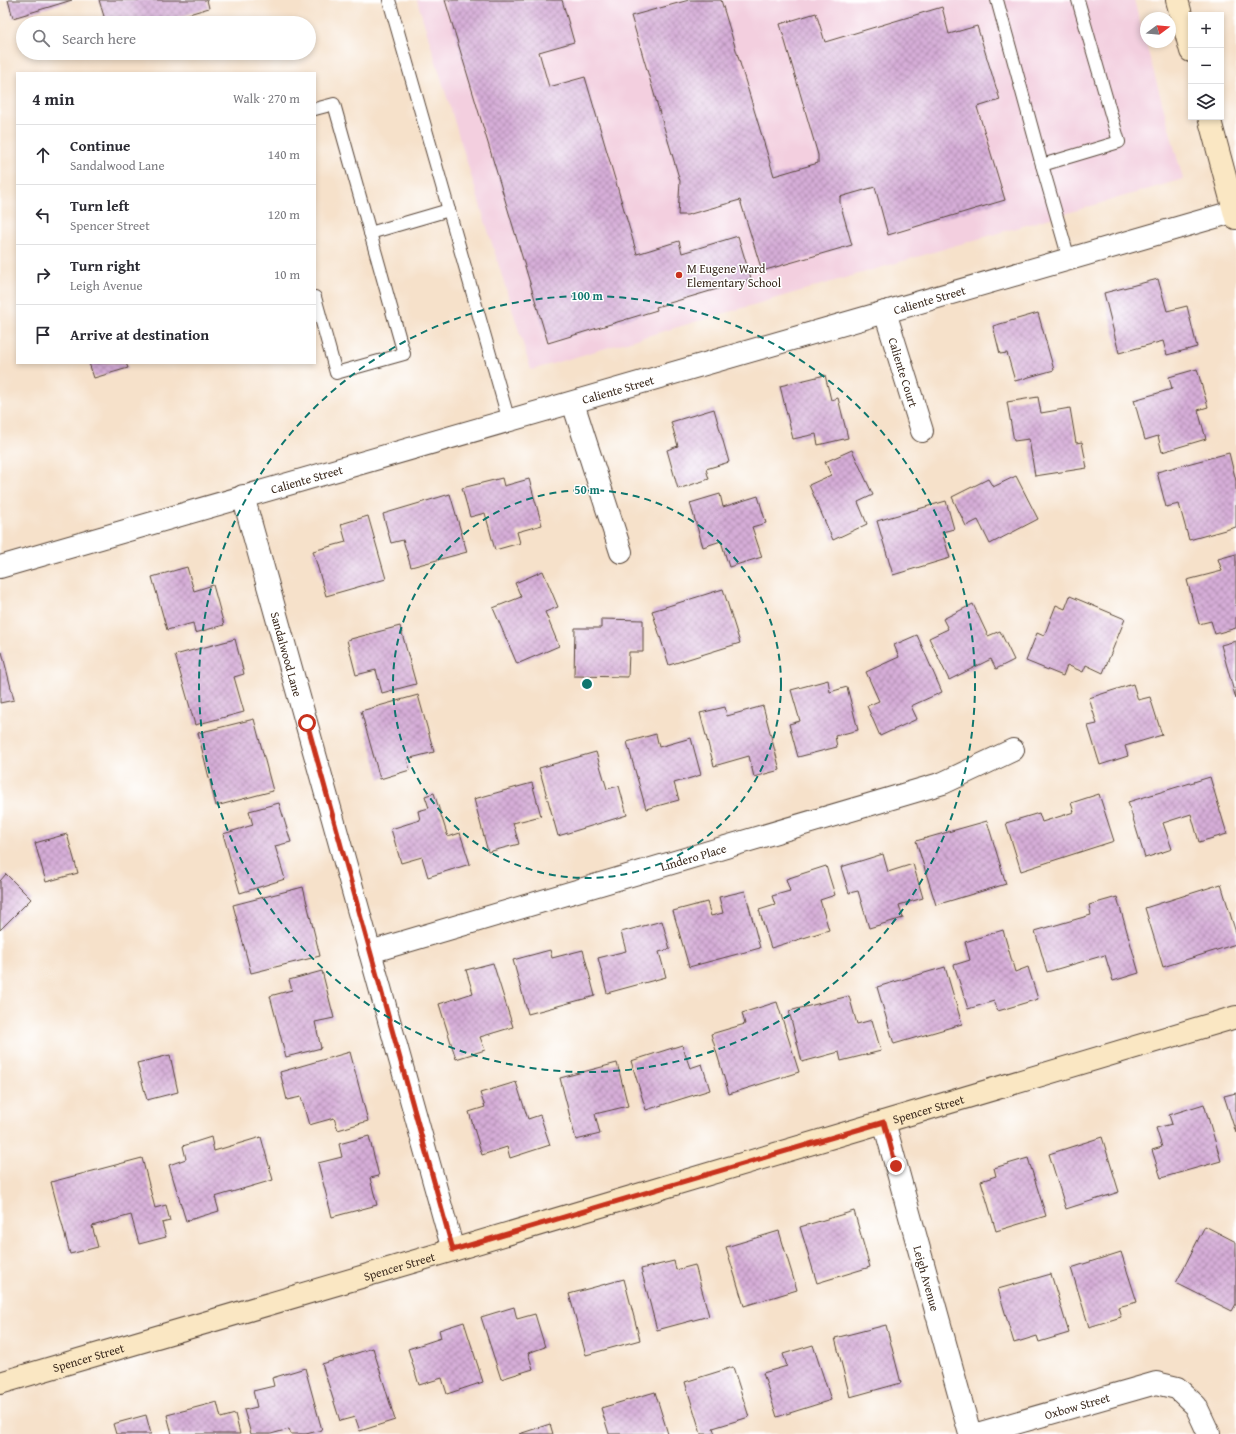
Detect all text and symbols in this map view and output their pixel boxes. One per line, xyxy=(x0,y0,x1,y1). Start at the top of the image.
north arrow xyxy=(1140,12,1176,48)
map controls xyxy=(1188,12,1224,120)
button: + xyxy=(1188,12,1224,48)
search box xyxy=(16,16,316,60)
icon: search xyxy=(30,27,52,49)
text: Search here xyxy=(62,28,136,49)
button: − xyxy=(1188,48,1224,84)
button: layers xyxy=(1188,84,1224,120)
text: 4 min xyxy=(32,86,74,111)
text: Walk · 270 m xyxy=(233,89,300,108)
text: Continue xyxy=(70,135,131,156)
icon: ahead xyxy=(32,144,54,166)
text: 140 m xyxy=(268,145,300,164)
text: Sandalwood Lane xyxy=(70,156,165,175)
text: Turn left xyxy=(70,195,129,216)
icon: left xyxy=(32,204,54,226)
text: 120 m xyxy=(268,205,300,224)
text: Spencer Street xyxy=(70,216,150,235)
text: Turn right xyxy=(70,255,141,276)
place label: M Eugene Ward Elementary School xyxy=(687,260,782,291)
icon: right xyxy=(32,264,54,286)
text: 10 m xyxy=(274,265,300,284)
marker: M Eugene Ward Elementary School xyxy=(674,270,684,280)
text: Leigh Avenue xyxy=(70,276,143,295)
street label: Caliente Street xyxy=(891,281,968,318)
text: 100 m xyxy=(571,287,604,304)
icon: arrive xyxy=(32,324,54,346)
text: Arrive at destination xyxy=(70,324,209,345)
street label: Caliente Court xyxy=(885,335,923,410)
street label: Caliente Street xyxy=(580,370,657,407)
street label: Caliente Street xyxy=(268,460,345,497)
text: 50 m xyxy=(574,481,600,498)
street label: Sandalwood Lane xyxy=(267,610,307,699)
centre of rings xyxy=(580,677,594,691)
route start xyxy=(298,714,316,732)
street label: Lindero Place xyxy=(658,839,729,874)
street label: Spencer Street xyxy=(891,1090,967,1127)
route end xyxy=(887,1157,905,1175)
street label: Leigh Avenue xyxy=(910,1244,944,1313)
street label: Spencer Street xyxy=(361,1247,438,1284)
street label: Spencer Street xyxy=(51,1338,127,1376)
street label: Oxbow Street xyxy=(1042,1388,1112,1423)

